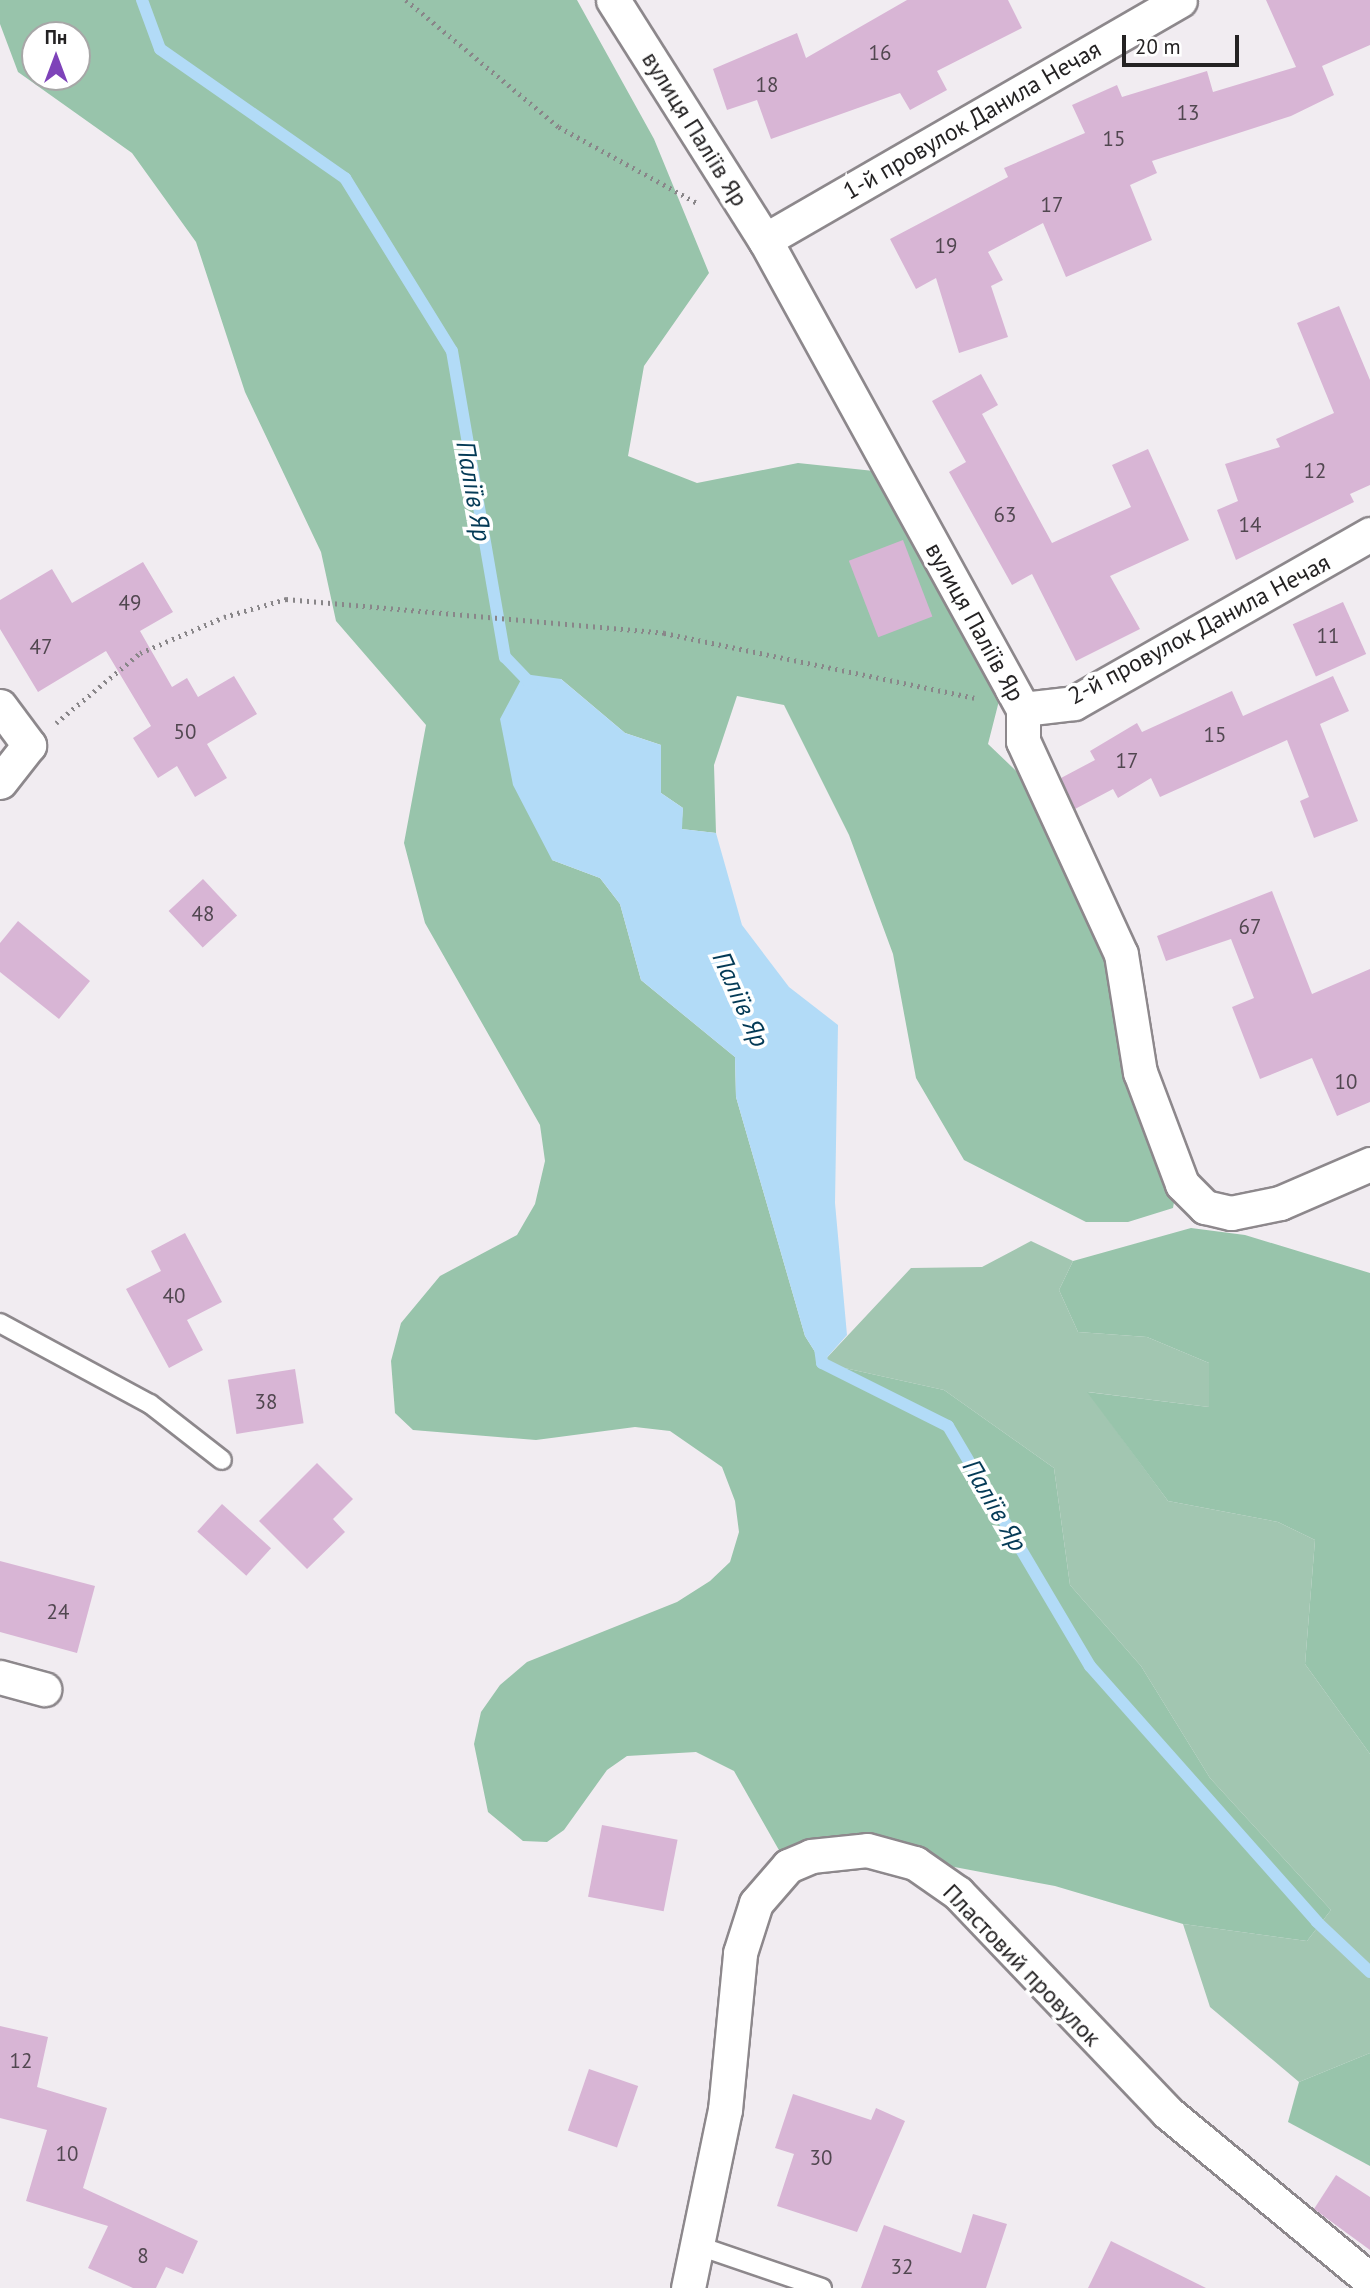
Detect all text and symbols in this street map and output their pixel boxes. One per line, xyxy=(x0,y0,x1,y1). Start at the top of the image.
north arrow xyxy=(21,21,91,91)
scale bar xyxy=(1125,21,1242,65)
text: Пн xyxy=(45,25,67,49)
text: 20 m xyxy=(1135,33,1181,60)
street label: 1-й провулок Данила Нечая xyxy=(838,34,1106,206)
house number: 16 xyxy=(869,40,891,66)
street label: вулиця Паліїв Яр xyxy=(636,46,754,212)
house number: 18 xyxy=(756,72,778,98)
house number: 13 xyxy=(1177,100,1199,126)
house number: 15 xyxy=(1103,126,1125,152)
house number: 17 xyxy=(1041,192,1063,218)
house number: 19 xyxy=(935,233,957,259)
water label: Паліїв Яр xyxy=(450,438,498,544)
house number: 12 xyxy=(1304,458,1326,484)
house number: 63 xyxy=(994,502,1016,528)
house number: 14 xyxy=(1239,512,1261,538)
street label: вулиця Паліїв Яр xyxy=(920,538,1030,706)
street label: 2-й провулок Данила Нечая xyxy=(1063,547,1335,711)
house number: 49 xyxy=(119,590,141,616)
house number: 11 xyxy=(1317,623,1339,649)
house number: 47 xyxy=(30,634,52,660)
house number: 50 xyxy=(174,719,196,745)
house number: 15 xyxy=(1204,722,1226,748)
house number: 17 xyxy=(1116,748,1138,774)
house number: 48 xyxy=(192,901,214,927)
house number: 67 xyxy=(1239,914,1261,940)
water label: Паліїв Яр xyxy=(706,946,776,1052)
house number: 10 xyxy=(1335,1069,1357,1095)
house number: 40 xyxy=(163,1283,185,1309)
house number: 38 xyxy=(255,1389,277,1415)
water label: Паліїв Яр xyxy=(956,1453,1034,1557)
house number: 24 xyxy=(47,1599,69,1625)
street label: Пластовий провулок xyxy=(937,1878,1107,2052)
house number: 12 xyxy=(10,2048,32,2074)
house number: 10 xyxy=(56,2141,78,2167)
house number: 30 xyxy=(810,2145,832,2171)
house number: 8 xyxy=(137,2243,149,2269)
house number: 32 xyxy=(891,2254,913,2280)

